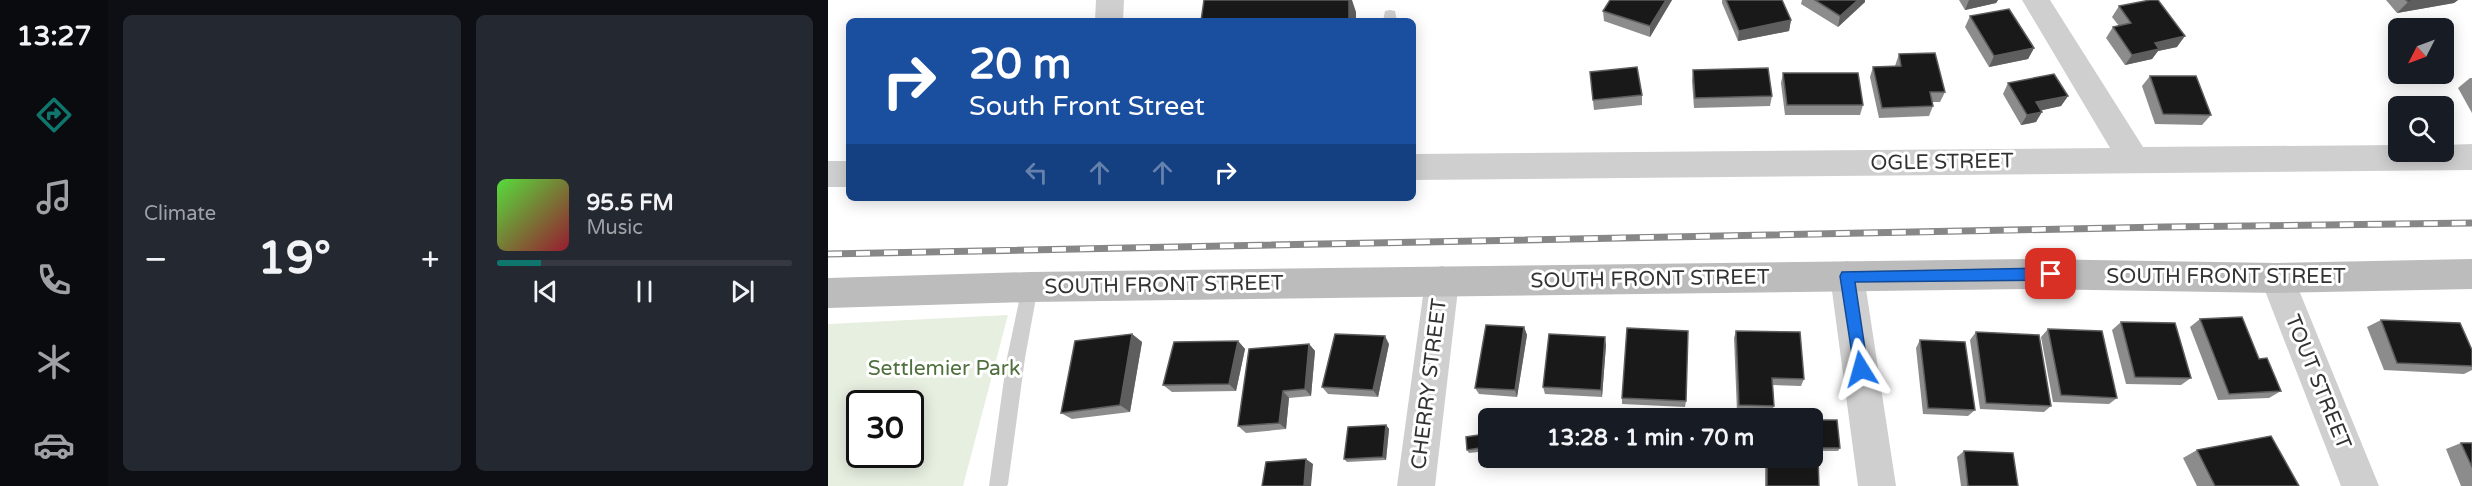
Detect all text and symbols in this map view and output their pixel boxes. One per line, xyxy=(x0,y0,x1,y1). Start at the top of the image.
north arrow xyxy=(2388,18,2454,84)
map controls xyxy=(2388,18,2454,162)
text: 13:27 xyxy=(17,20,91,53)
text: 20 m xyxy=(969,39,1071,90)
icon: right xyxy=(870,42,948,120)
text: South Front Street xyxy=(969,90,1205,123)
icon: directions xyxy=(33,94,75,136)
button: search xyxy=(2388,96,2454,162)
street label: OGLE STREET xyxy=(1870,148,2014,176)
icon: left xyxy=(1020,156,1053,189)
icon: ahead xyxy=(1083,156,1116,189)
icon: ahead xyxy=(1146,156,1179,189)
icon: right xyxy=(1209,156,1242,189)
icon: music xyxy=(33,176,75,218)
text: 95.5 FM xyxy=(587,190,674,216)
text: Climate xyxy=(144,202,216,226)
text: Music xyxy=(587,216,643,240)
text: 19° xyxy=(257,232,331,286)
text: − xyxy=(144,240,168,279)
text: + xyxy=(421,240,439,279)
pin xyxy=(2025,248,2076,299)
icon: arrive xyxy=(2034,257,2067,290)
icon: phone xyxy=(33,259,75,301)
street label: SOUTH FRONT STREET xyxy=(1530,264,1770,294)
street label: SOUTH FRONT STREET xyxy=(2106,264,2346,289)
street label: SOUTH FRONT STREET xyxy=(1044,270,1284,300)
icon: previous xyxy=(529,275,562,308)
icon: pause xyxy=(628,275,661,308)
icon: next xyxy=(726,275,759,308)
street label: CHERRY STREET xyxy=(1406,297,1452,471)
street label: TOUT STREET xyxy=(2280,311,2356,453)
position arrow xyxy=(1829,337,1893,401)
icon: climate xyxy=(33,341,75,383)
park label: Settlemier Park xyxy=(868,356,1020,381)
speed limit sign: 30 xyxy=(846,390,924,468)
icon: car xyxy=(33,424,75,466)
text: 13:28 · 1 min · 70 m xyxy=(1547,425,1754,451)

